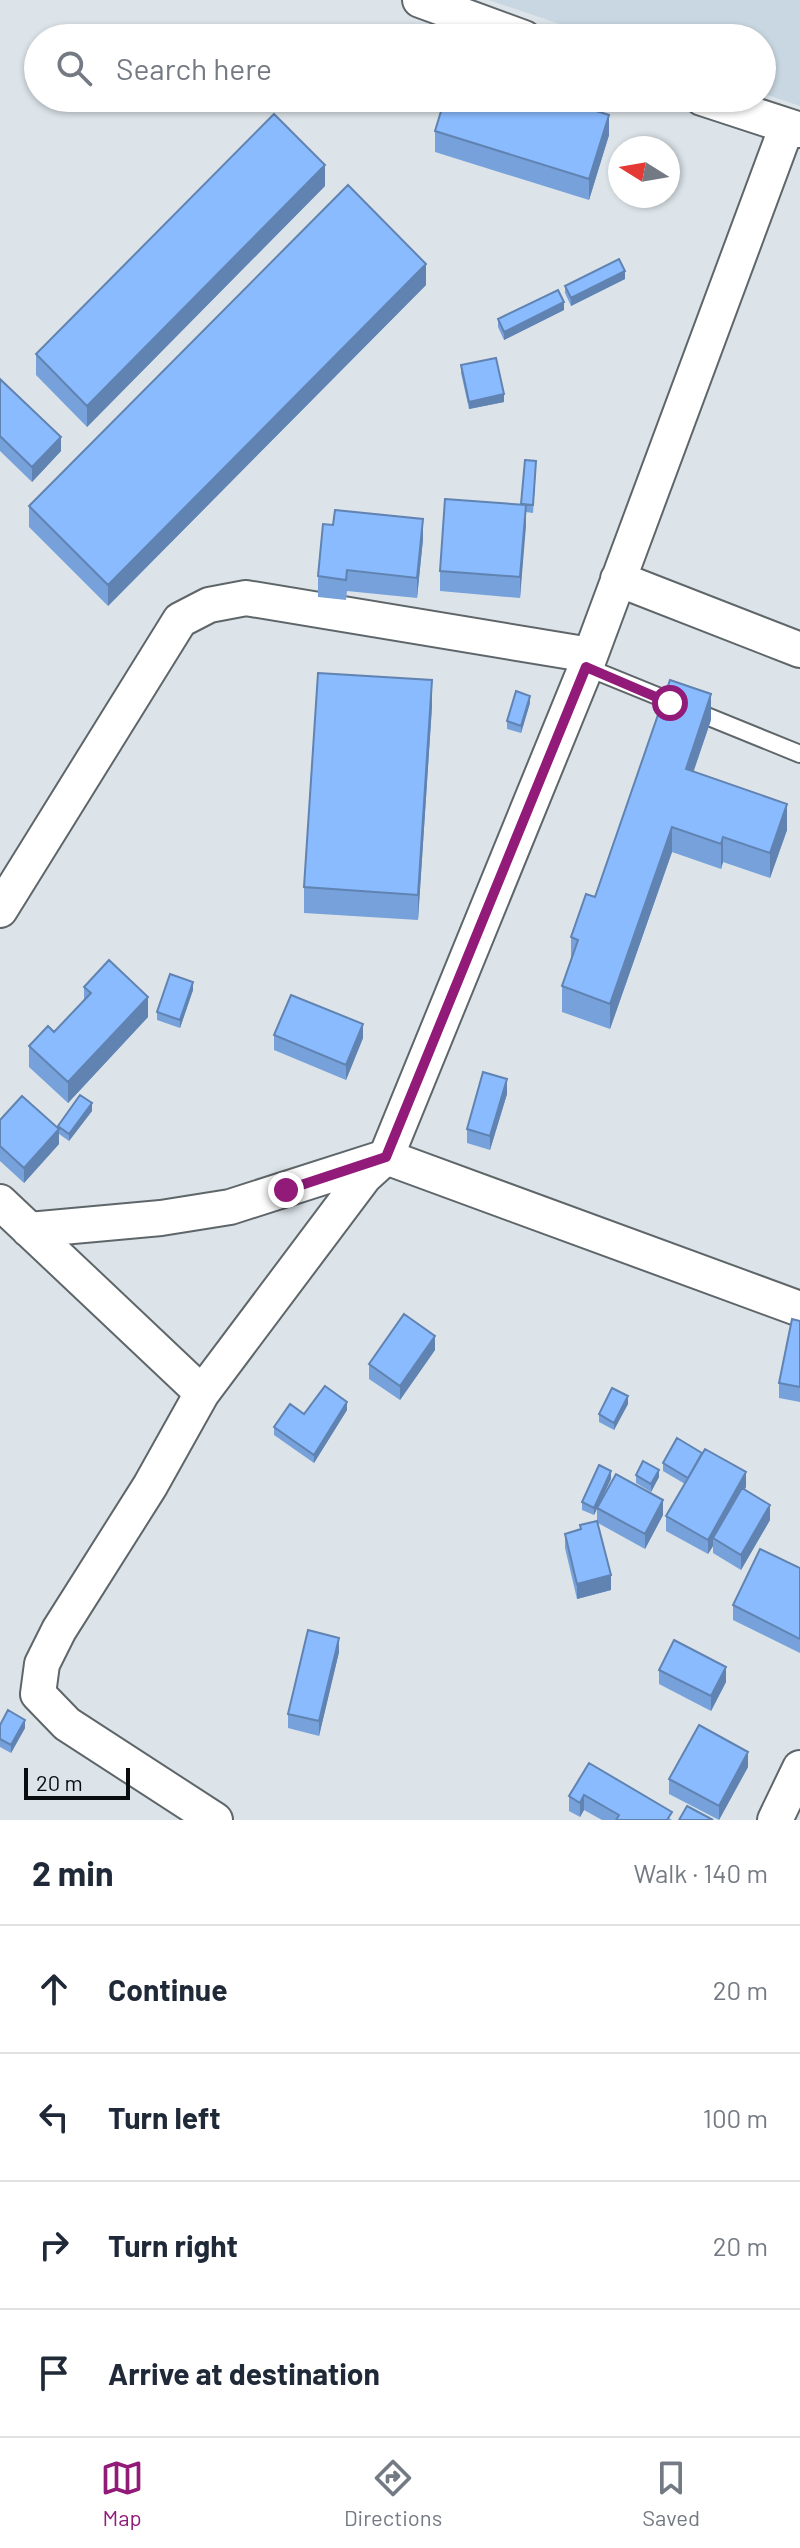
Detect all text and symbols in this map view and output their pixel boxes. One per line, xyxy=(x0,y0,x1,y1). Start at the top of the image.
search box xyxy=(24,24,776,112)
icon: search xyxy=(52,46,96,90)
text: Search here xyxy=(116,50,272,86)
north arrow xyxy=(608,136,680,208)
route start xyxy=(652,685,688,721)
route end xyxy=(268,1172,304,1208)
scale bar xyxy=(24,1764,130,1800)
text: 20 m xyxy=(36,1769,83,1795)
text: 2 min xyxy=(32,1852,114,1893)
text: Walk · 140 m xyxy=(633,1857,768,1888)
icon: ahead xyxy=(32,1967,76,2011)
text: Continue xyxy=(108,1971,228,2007)
text: 20 m xyxy=(713,1974,768,2005)
icon: left xyxy=(32,2095,76,2139)
text: Turn left xyxy=(108,2099,221,2135)
text: 100 m xyxy=(703,2102,768,2133)
icon: right xyxy=(32,2223,76,2267)
text: Turn right xyxy=(108,2227,238,2263)
text: 20 m xyxy=(713,2230,768,2261)
icon: arrive xyxy=(32,2351,76,2395)
text: Arrive at destination xyxy=(108,2355,380,2391)
tab: Map xyxy=(100,2456,144,2530)
tab: Directions xyxy=(344,2456,442,2530)
tab: Saved xyxy=(642,2456,700,2530)

